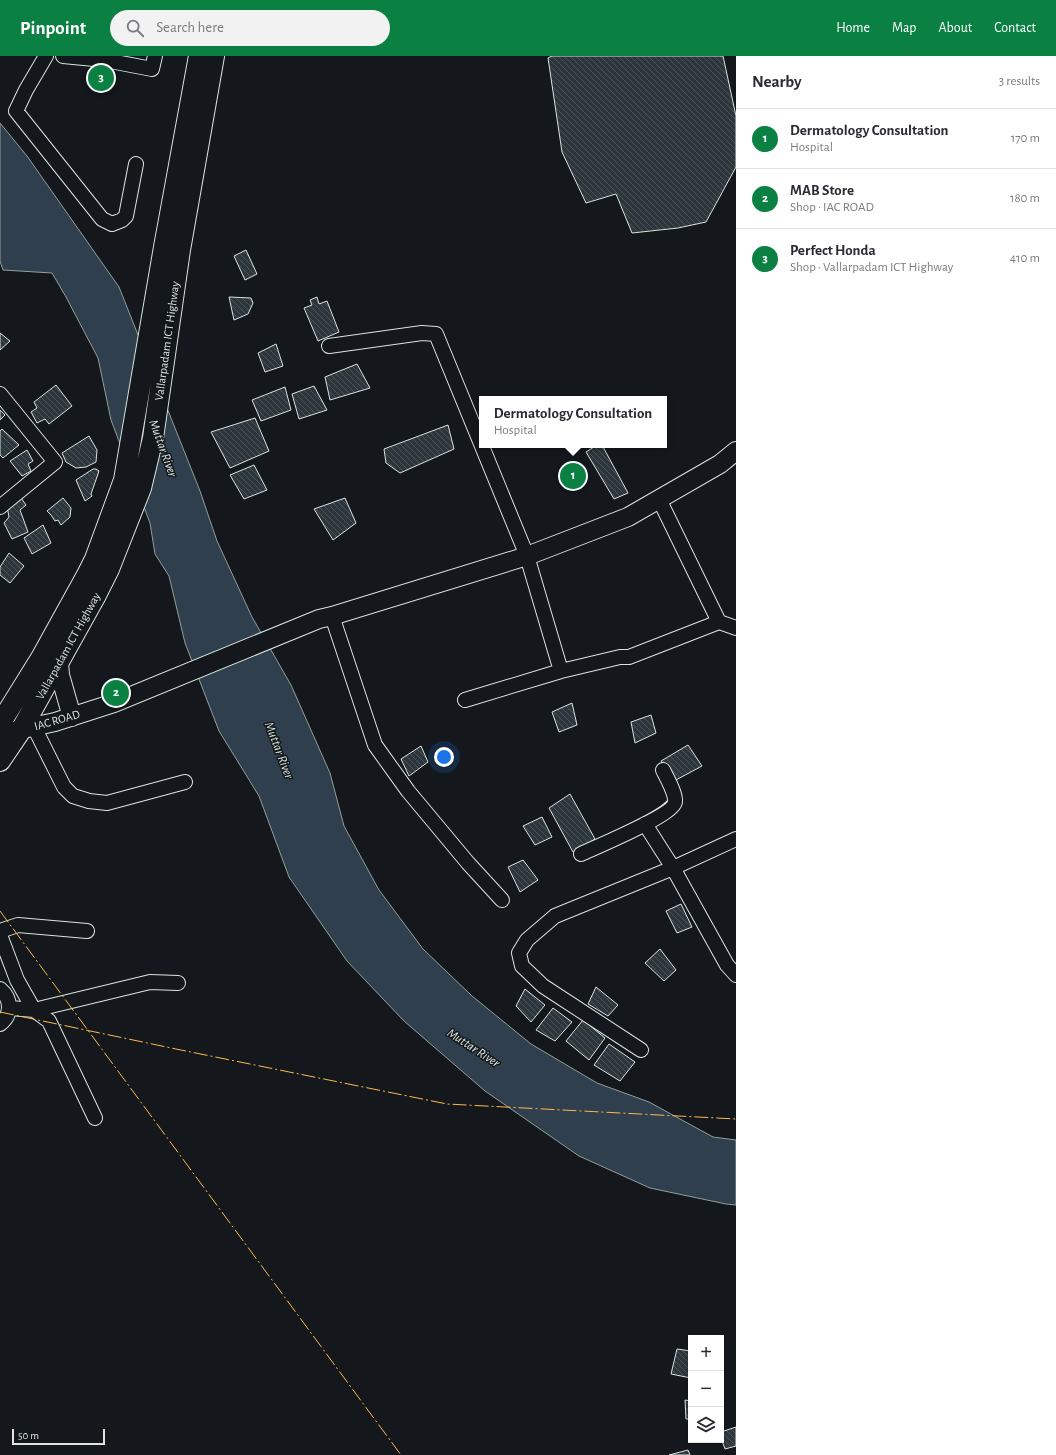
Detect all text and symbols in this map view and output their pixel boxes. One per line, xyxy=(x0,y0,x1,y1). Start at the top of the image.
search box xyxy=(110,10,390,46)
icon: search xyxy=(124,17,146,39)
text: Pinpoint xyxy=(20,19,86,38)
text: Search here xyxy=(156,20,224,35)
text: Home xyxy=(836,21,870,35)
text: Map xyxy=(892,21,916,35)
text: About xyxy=(938,21,972,35)
text: Contact xyxy=(994,21,1036,35)
pin: 3 xyxy=(88,63,114,93)
text: Nearby xyxy=(752,73,802,90)
text: 3 results xyxy=(999,75,1040,88)
text: Dermatology Consultation xyxy=(790,123,949,138)
text: 1 xyxy=(763,132,767,145)
text: 170 m xyxy=(1011,132,1040,145)
text: Hospital xyxy=(790,141,833,154)
text: MAB Store xyxy=(790,183,854,198)
text: 2 xyxy=(762,192,768,205)
text: 180 m xyxy=(1010,192,1040,205)
text: Shop · IAC ROAD xyxy=(790,201,874,214)
text: Perfect Honda xyxy=(790,243,876,258)
text: 3 xyxy=(762,252,768,265)
text: 410 m xyxy=(1010,252,1040,265)
text: Shop · Vallarpadam ICT Highway xyxy=(790,261,953,274)
street label: Vallarpadam ICT Highway xyxy=(153,281,182,402)
popup xyxy=(479,396,667,448)
text: Dermatology Consultation xyxy=(494,406,652,421)
water label: Muttar River xyxy=(146,418,179,480)
text: Hospital xyxy=(494,424,537,437)
pin: 1 xyxy=(560,461,586,491)
street label: Vallarpadam ICT Highway xyxy=(34,591,103,702)
pin: 2 xyxy=(103,678,129,708)
street label: IAC ROAD xyxy=(33,708,81,732)
water label: Muttar River xyxy=(262,720,296,782)
your location xyxy=(434,747,454,767)
water label: Muttar River xyxy=(445,1027,502,1070)
map controls xyxy=(688,1335,724,1443)
button: + xyxy=(688,1335,724,1371)
button: − xyxy=(688,1371,724,1407)
button: layers xyxy=(688,1407,724,1443)
scale bar xyxy=(12,1427,105,1446)
text: 50 m xyxy=(18,1430,39,1441)

